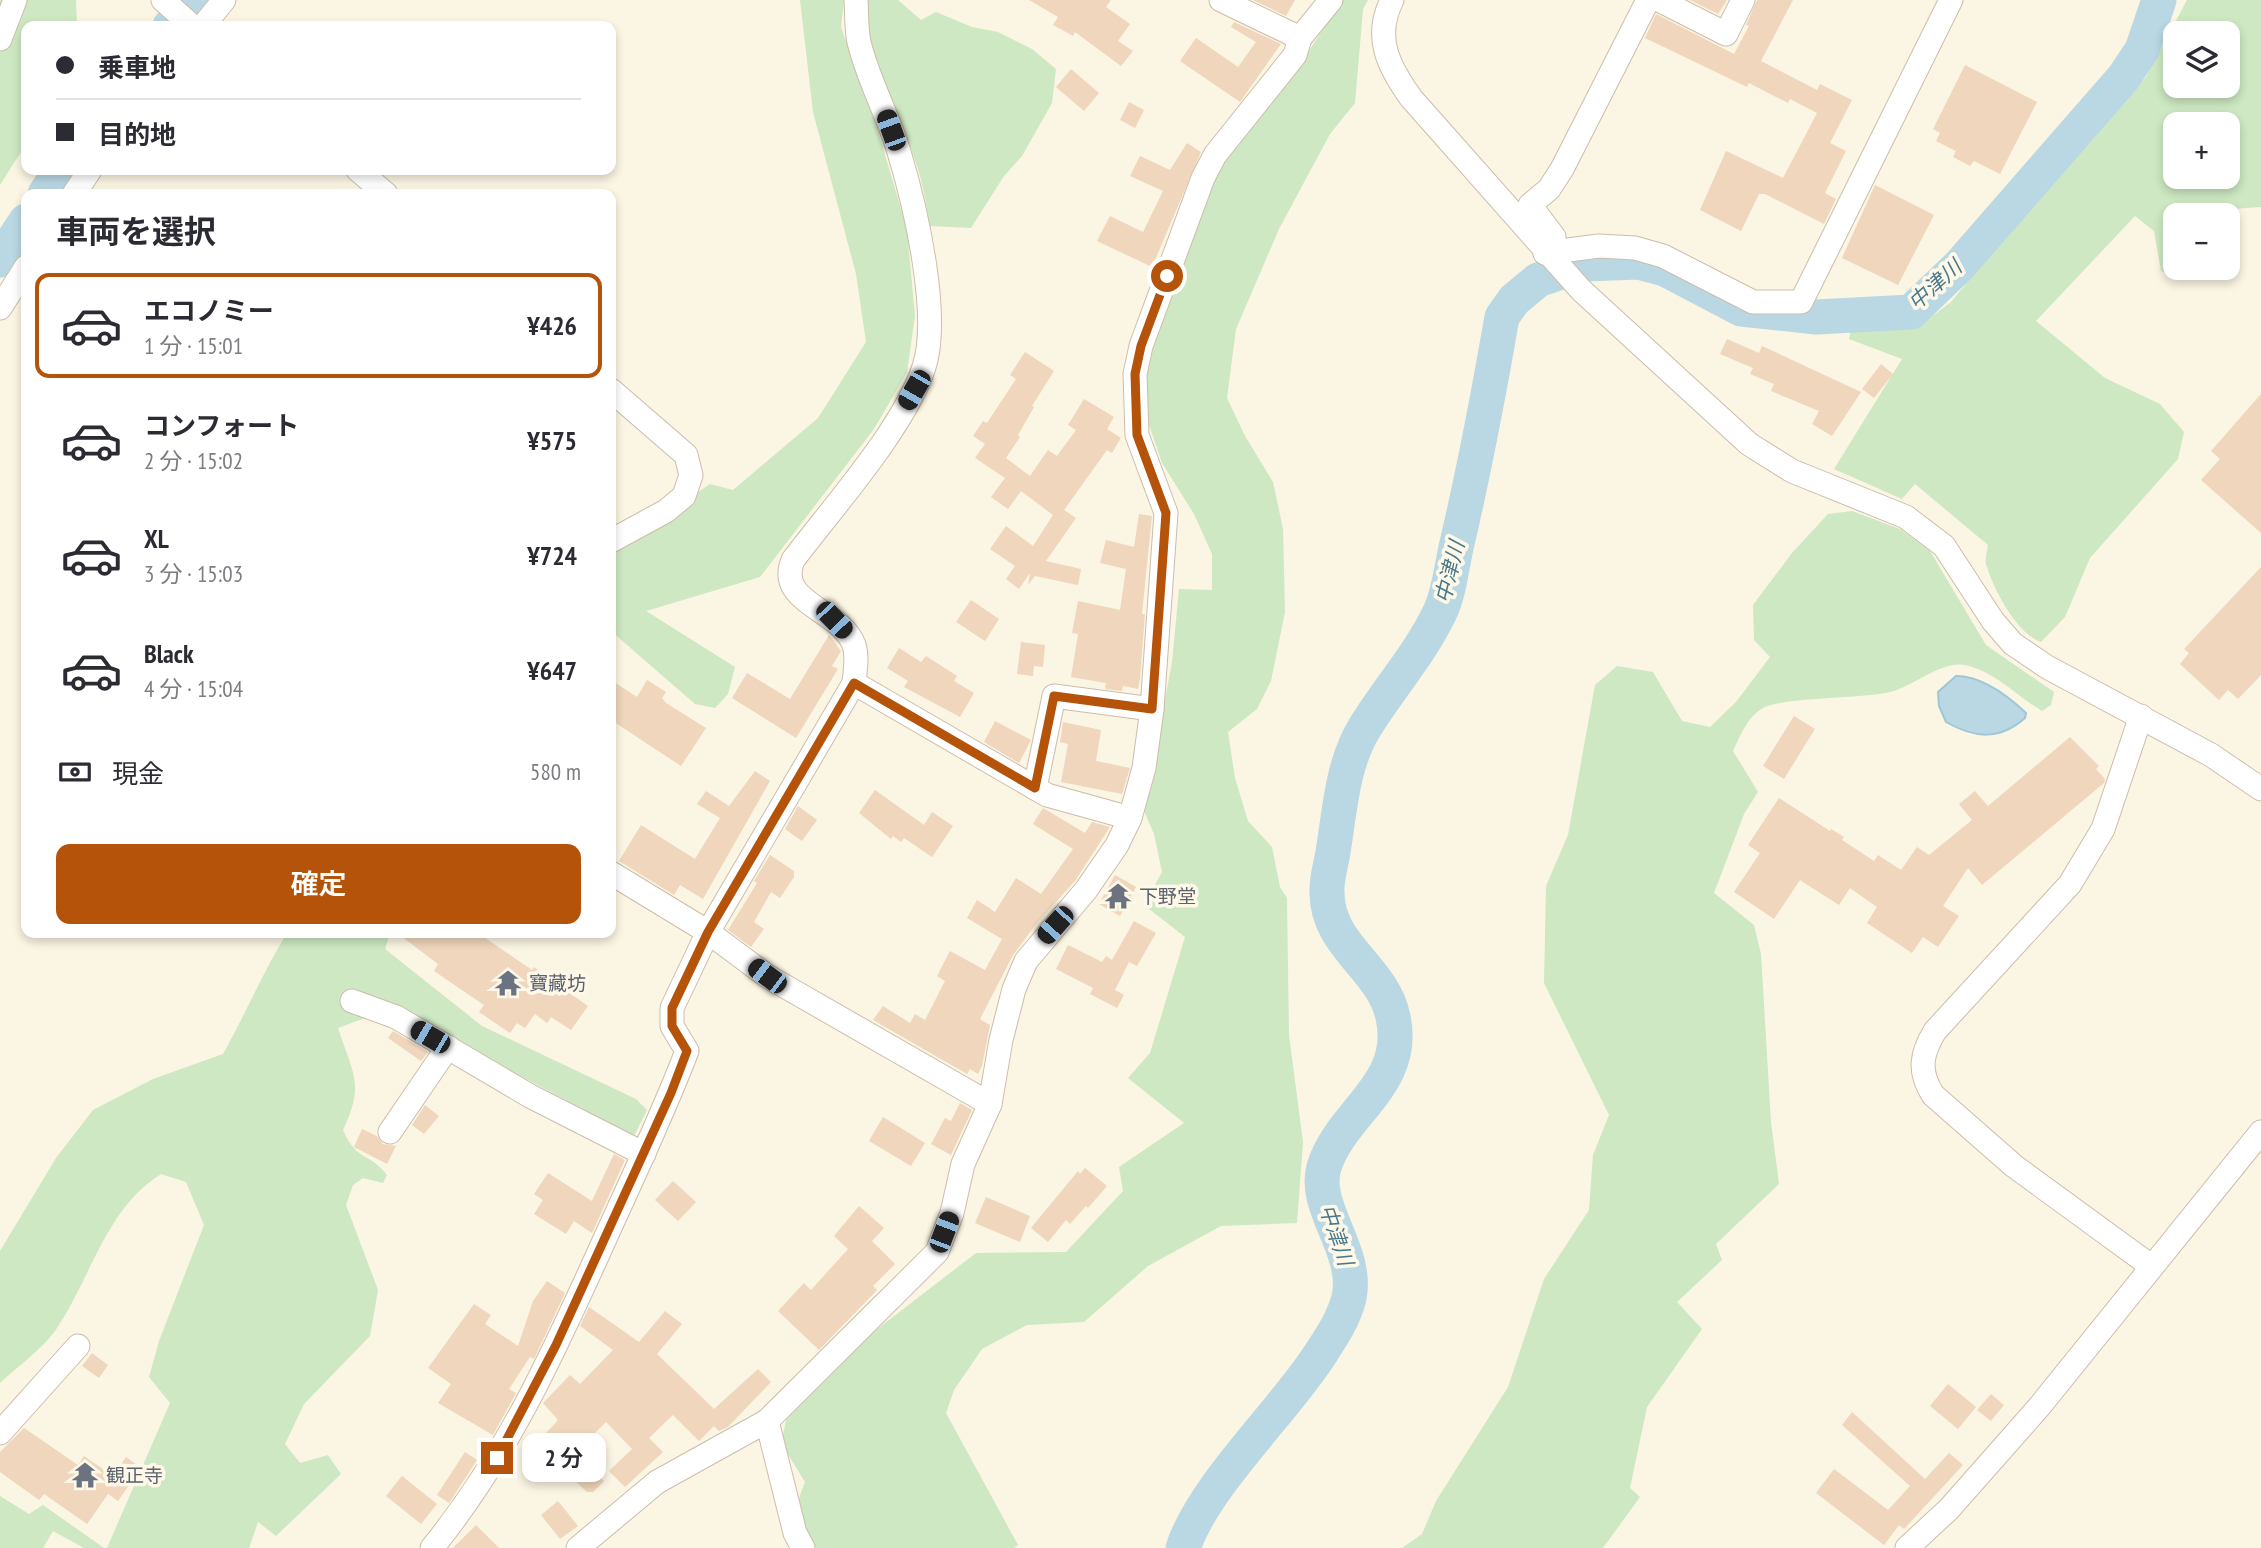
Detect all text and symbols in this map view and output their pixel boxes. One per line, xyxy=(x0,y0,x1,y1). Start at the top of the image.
map controls xyxy=(2163,21,2240,280)
button: layers xyxy=(2163,21,2240,98)
text: 乗車地 xyxy=(98,51,176,84)
car xyxy=(874,107,909,153)
button: + xyxy=(2163,112,2240,189)
text: 目的地 xyxy=(98,118,176,151)
button: − xyxy=(2163,203,2240,280)
text: 車両を選択 xyxy=(56,210,216,252)
water label: 中津川 xyxy=(1902,252,1969,316)
route start xyxy=(1151,260,1183,292)
icon: car xyxy=(60,294,123,357)
text: エコノミー xyxy=(144,294,274,327)
text: ¥426 xyxy=(527,309,577,342)
text: 1 分 · 15:01 xyxy=(144,331,243,360)
car xyxy=(895,367,934,413)
icon: car xyxy=(60,409,123,472)
text: コンフォート xyxy=(144,409,299,442)
text: ¥575 xyxy=(527,424,577,457)
text: 2 分 · 15:02 xyxy=(144,446,243,475)
text: XL xyxy=(144,522,169,555)
icon: car xyxy=(60,524,123,587)
water label: 中津川 xyxy=(1429,536,1471,606)
text: ¥724 xyxy=(527,539,577,572)
text: 3 分 · 15:03 xyxy=(144,559,243,588)
car xyxy=(812,598,857,642)
text: Black xyxy=(144,637,194,670)
icon: car xyxy=(60,639,123,702)
text: ¥647 xyxy=(527,654,577,687)
text: 4 分 · 15:04 xyxy=(144,674,243,703)
icon: cash xyxy=(56,753,94,791)
text: 現金 xyxy=(112,757,164,790)
text: 580 m xyxy=(530,757,581,786)
button: 確定 xyxy=(56,844,581,924)
temple icon: 下野堂 xyxy=(1103,881,1133,911)
place label: 下野堂 xyxy=(1139,884,1196,908)
car xyxy=(1034,902,1077,948)
car xyxy=(744,955,791,997)
temple icon: 寶藏坊 xyxy=(493,968,523,998)
place label: 寶藏坊 xyxy=(529,971,586,995)
car xyxy=(407,1017,454,1057)
water label: 中津川 xyxy=(1313,1201,1360,1271)
car xyxy=(927,1209,962,1255)
callout: 2 分 xyxy=(522,1434,606,1482)
route end xyxy=(481,1442,513,1474)
text: 2 分 xyxy=(545,1443,583,1472)
temple icon: 観正寺 xyxy=(70,1460,100,1490)
place label: 観正寺 xyxy=(106,1463,163,1487)

